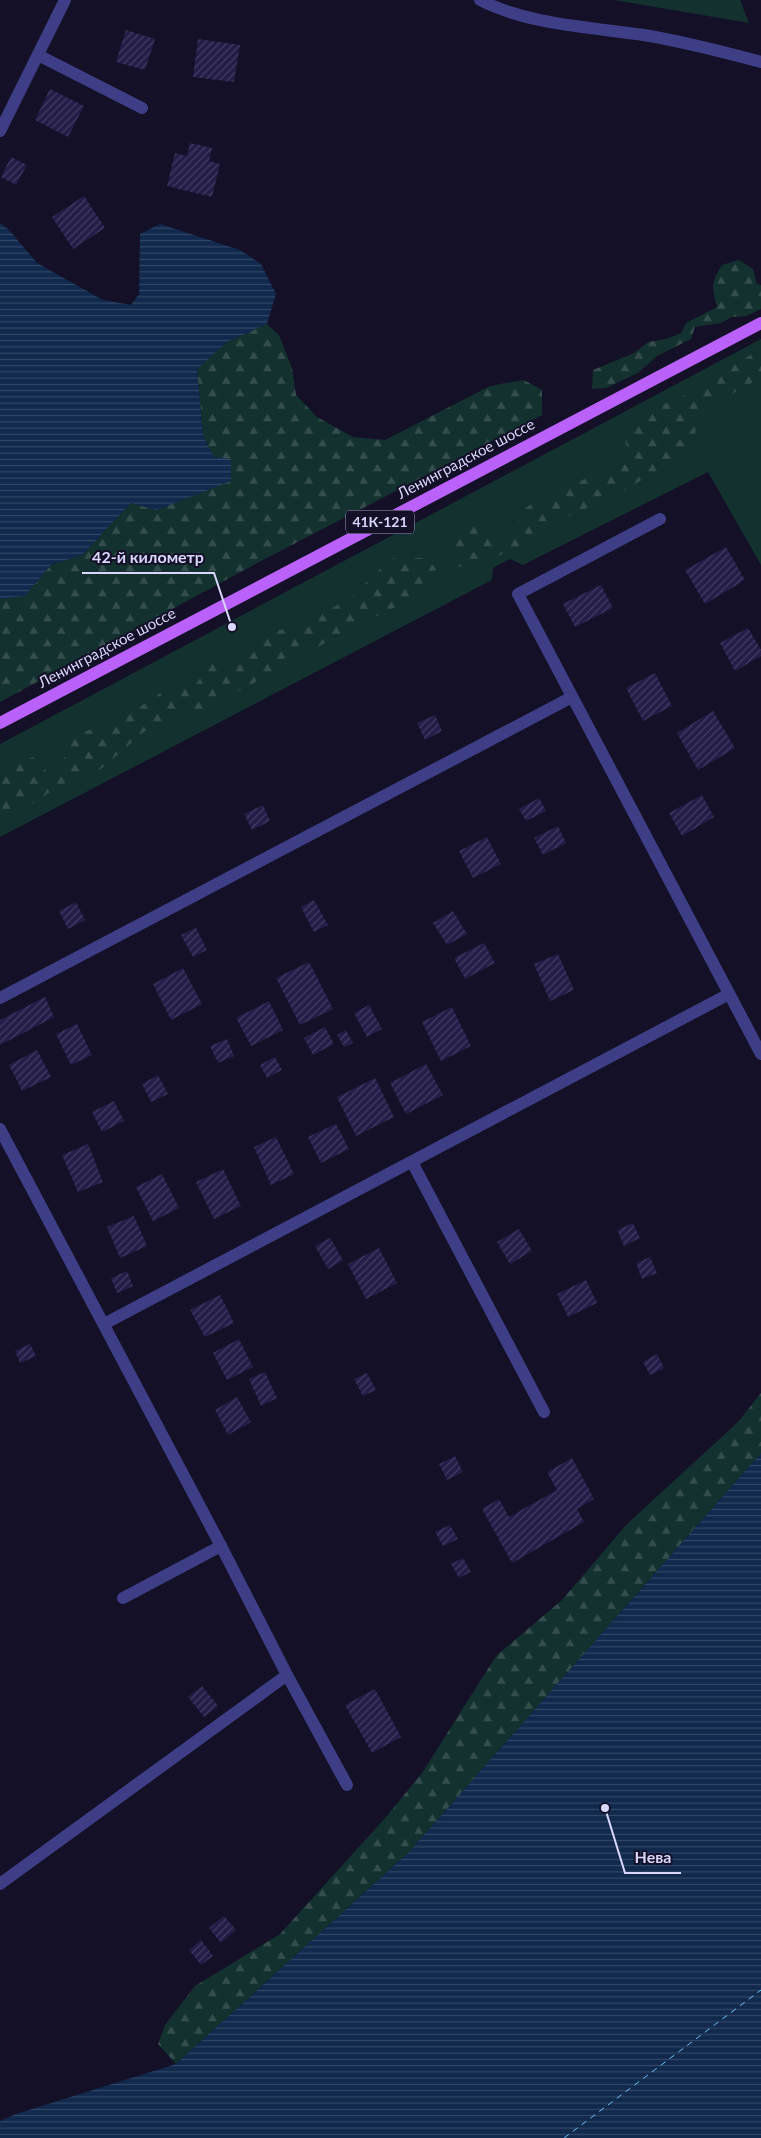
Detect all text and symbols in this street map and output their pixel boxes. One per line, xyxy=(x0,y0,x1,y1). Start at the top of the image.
street label: Ленинградское шоссе xyxy=(393,414,537,502)
road number: 41К-121 xyxy=(346,511,414,534)
callout: 42-й километр xyxy=(82,542,214,573)
text: 42-й километр xyxy=(92,547,204,566)
street label: Ленинградское шоссе xyxy=(34,603,178,691)
callout: Нева xyxy=(625,1842,681,1873)
text: Нева xyxy=(635,1847,671,1866)

